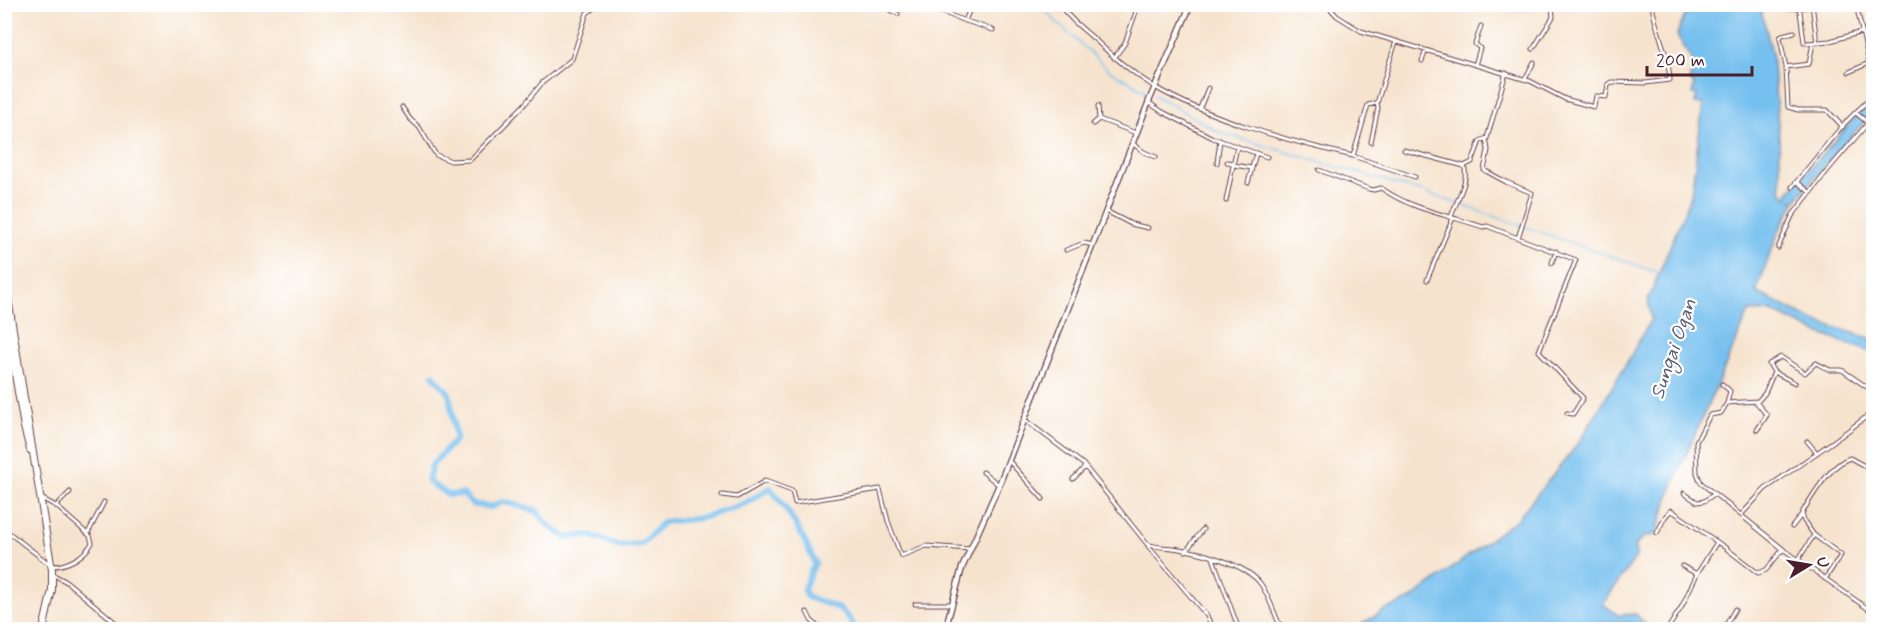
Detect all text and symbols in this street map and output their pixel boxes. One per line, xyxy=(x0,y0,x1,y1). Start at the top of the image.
scale bar xyxy=(1647,39,1752,77)
text: 200 m xyxy=(1656,49,1705,73)
water label: Sungai Ogan xyxy=(1644,295,1706,403)
north arrow xyxy=(1779,535,1839,595)
text: U xyxy=(1811,555,1834,570)

